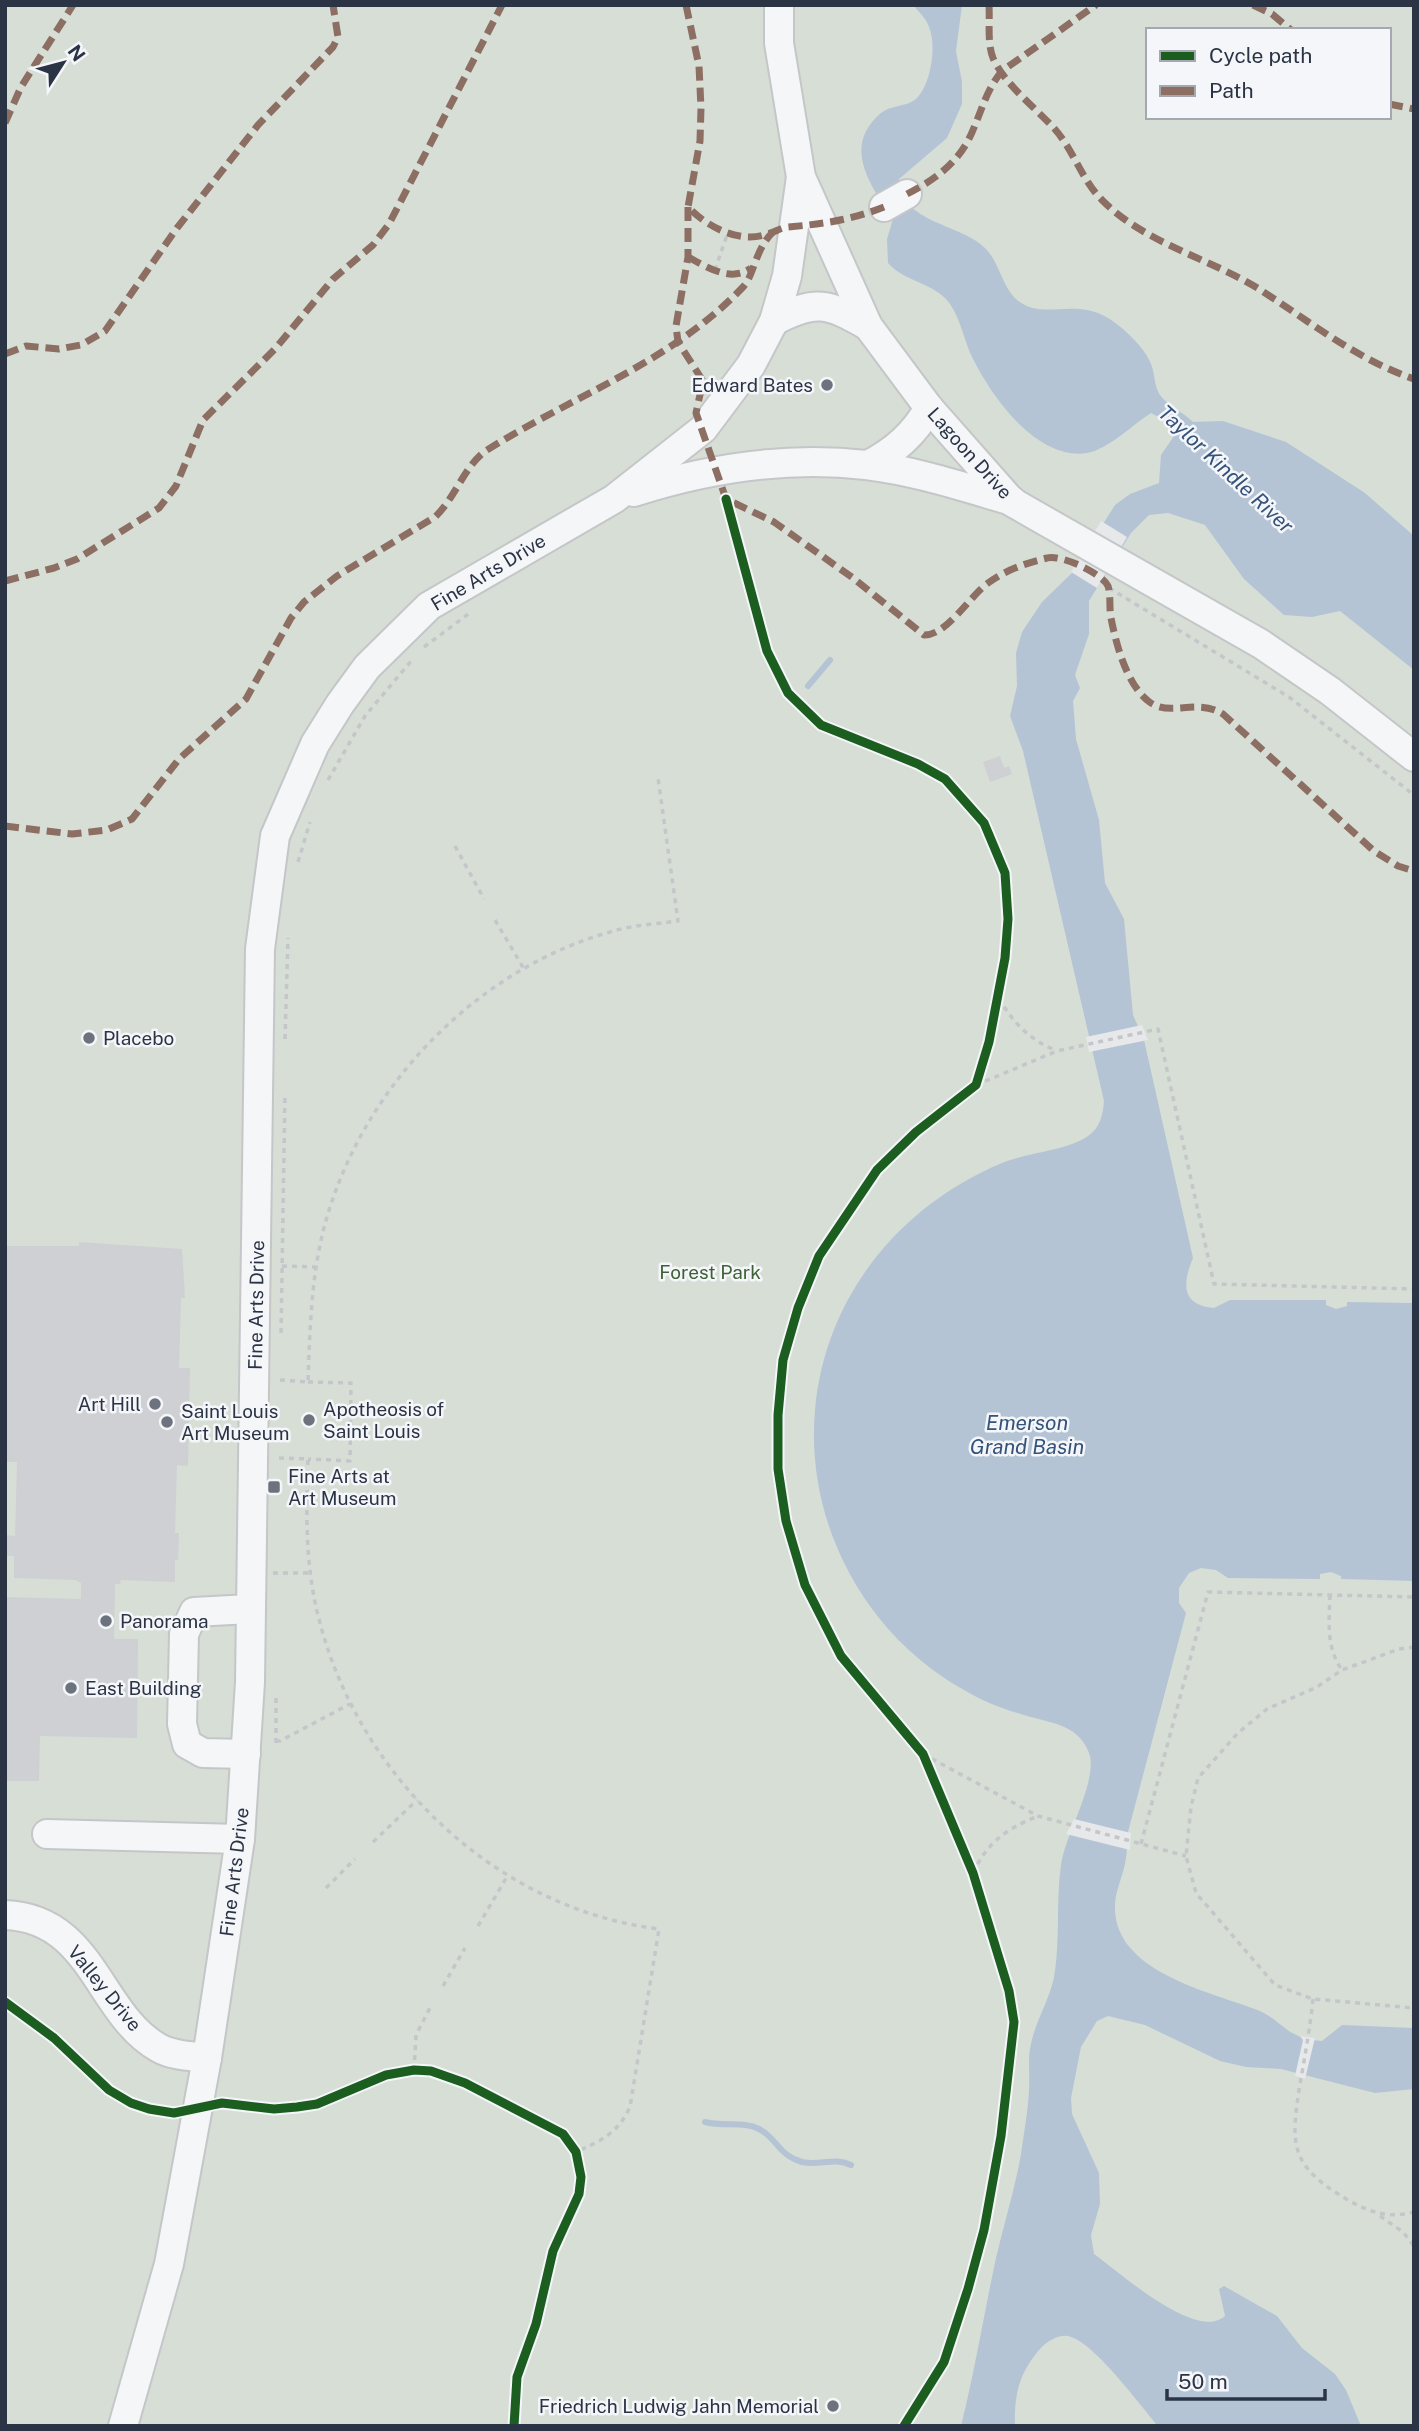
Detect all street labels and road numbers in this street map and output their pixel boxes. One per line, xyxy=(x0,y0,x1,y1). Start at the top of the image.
street label: Lagoon Drive xyxy=(923,403,1017,503)
street label: Fine Arts Drive xyxy=(427,529,549,615)
street label: Fine Arts Drive xyxy=(244,1240,268,1370)
street label: Fine Arts Drive xyxy=(215,1806,253,1938)
street label: Valley Drive xyxy=(64,1941,146,2035)

